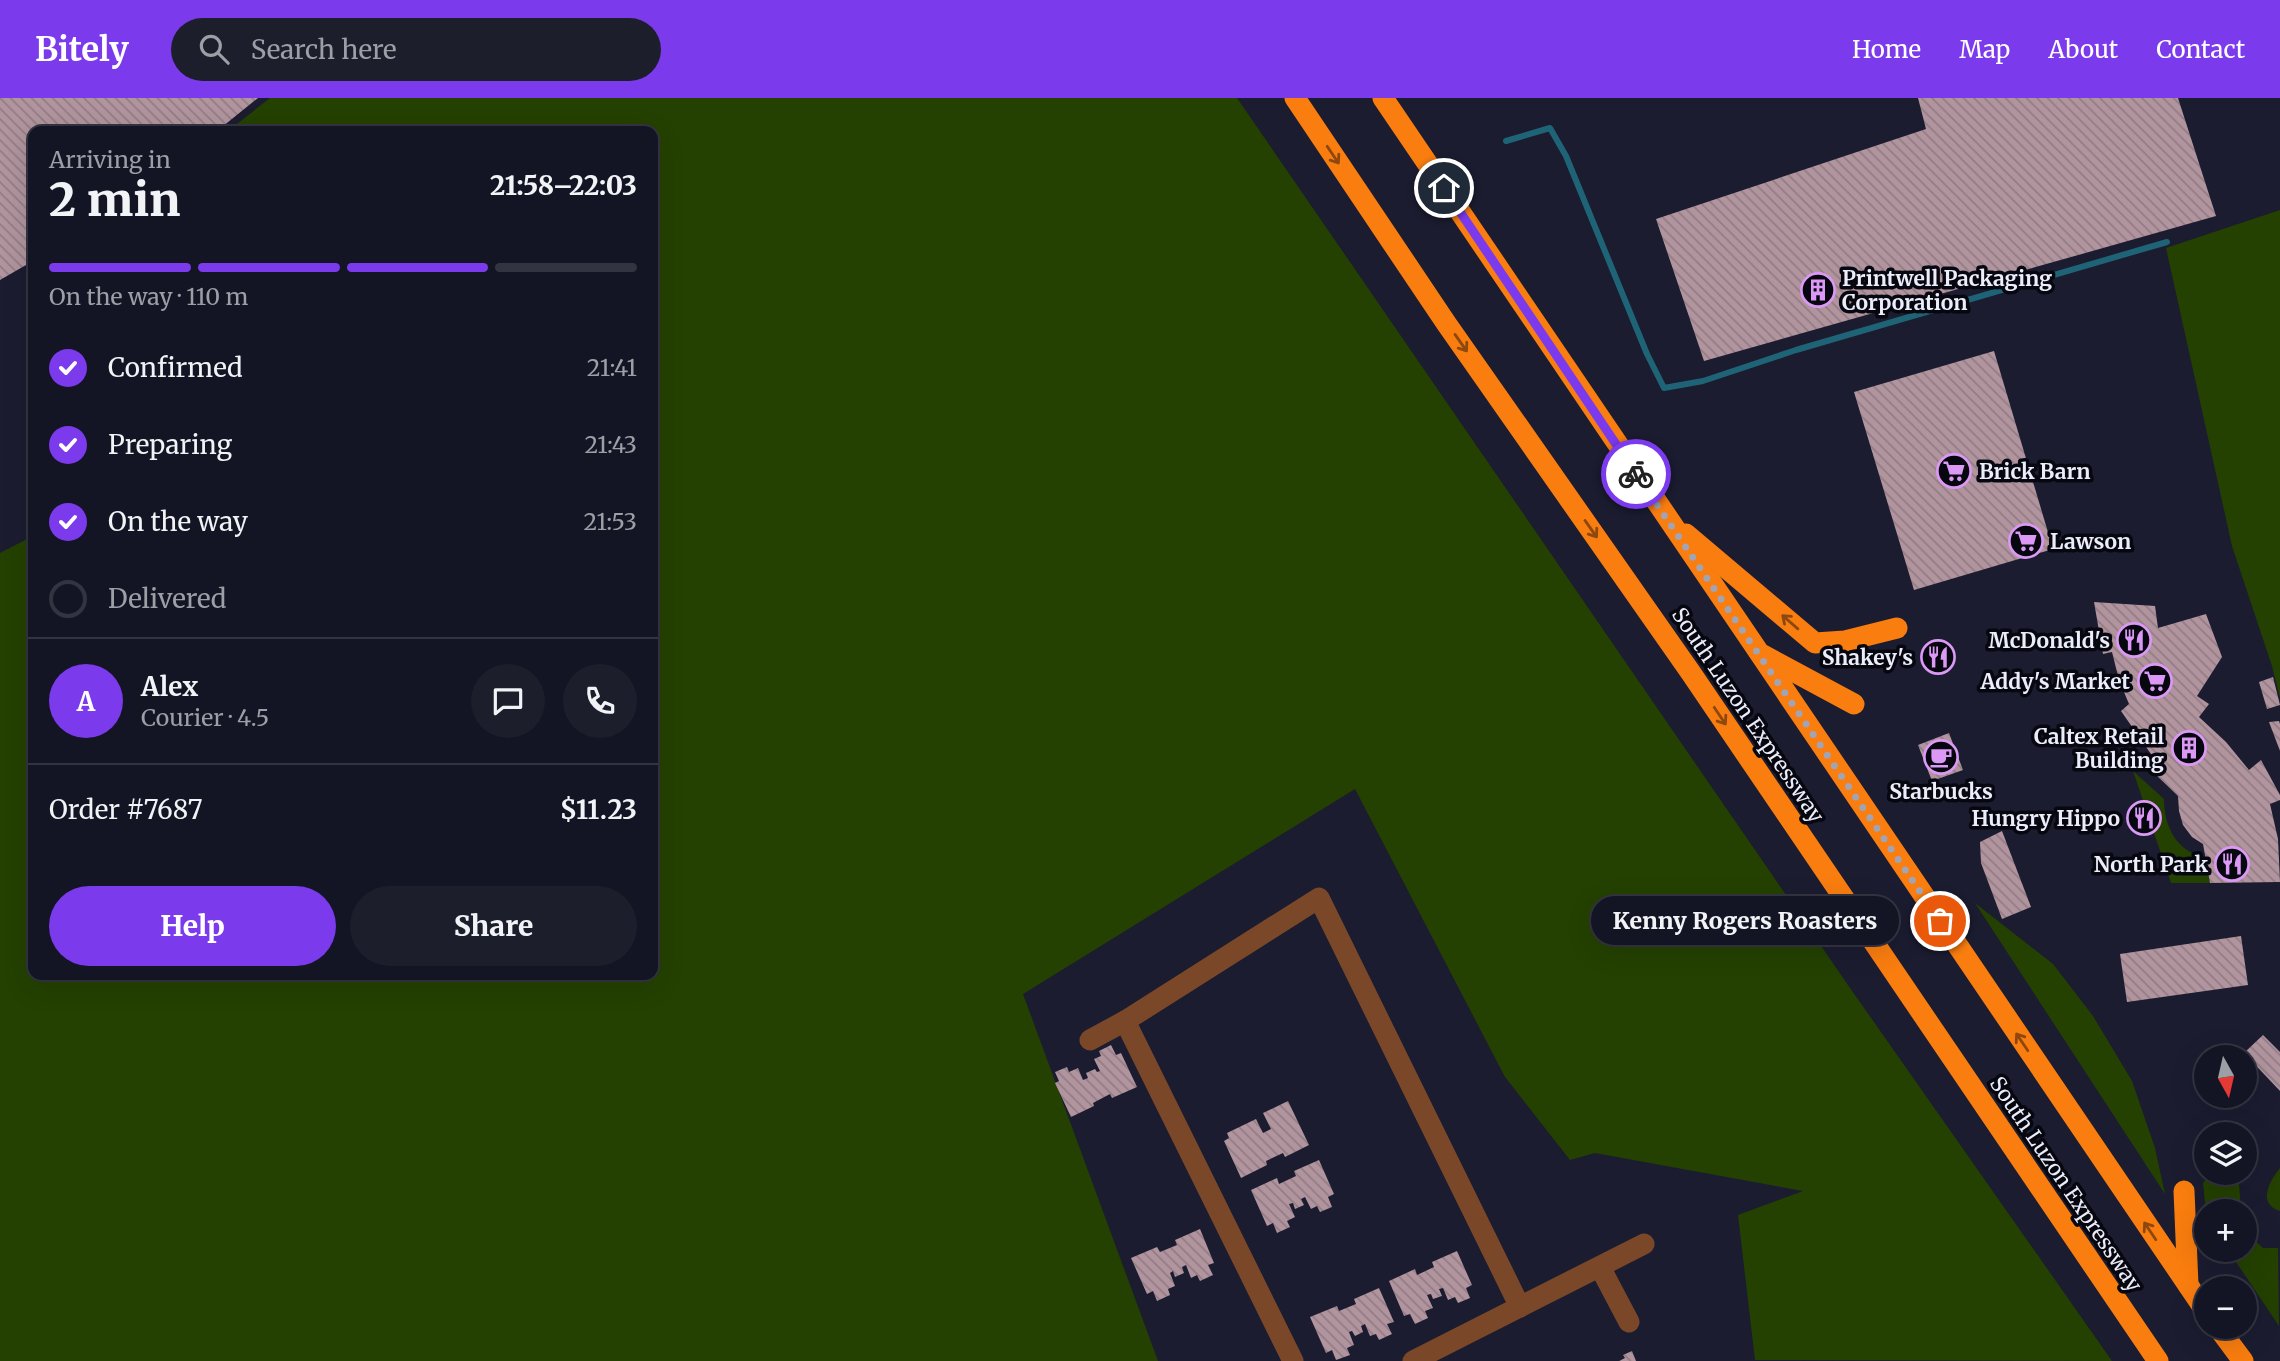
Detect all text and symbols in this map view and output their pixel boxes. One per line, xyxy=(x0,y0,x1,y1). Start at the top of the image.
search box xyxy=(171,18,661,81)
text: Bitely xyxy=(35,29,129,70)
icon: search xyxy=(195,30,233,68)
text: Search here xyxy=(251,33,397,66)
text: Home xyxy=(1852,34,1921,65)
text: Map xyxy=(1959,34,2010,65)
text: About xyxy=(2048,34,2118,65)
text: Contact xyxy=(2156,34,2245,65)
one-way arrow xyxy=(1326,144,1340,164)
text: Arriving in xyxy=(49,145,171,174)
pin xyxy=(1414,158,1474,218)
text: 21:58–22:03 xyxy=(490,169,637,202)
icon: home xyxy=(1425,169,1463,207)
text: 2 min xyxy=(49,171,181,229)
place label: Printwell Packaging Corporation xyxy=(1842,265,2052,316)
building icon: Printwell Packaging Corporation xyxy=(1799,271,1837,309)
text: On the way · 110 m xyxy=(49,282,248,311)
one-way arrow xyxy=(1454,333,1468,352)
icon: check xyxy=(49,349,87,387)
text: Confirmed xyxy=(108,351,243,384)
text: 21:41 xyxy=(587,353,637,382)
icon: check xyxy=(49,426,87,464)
text: Preparing xyxy=(108,428,232,461)
text: 21:43 xyxy=(584,430,637,459)
courier xyxy=(1601,439,1671,509)
supermarket icon: Brick Barn xyxy=(1935,452,1973,490)
icon: bike xyxy=(1617,455,1655,493)
place label: Brick Barn xyxy=(1979,458,2090,485)
icon: check xyxy=(49,503,87,541)
text: On the way xyxy=(108,505,248,538)
text: 21:53 xyxy=(584,507,637,536)
one-way arrow xyxy=(1584,519,1598,538)
supermarket icon: Lawson xyxy=(2007,522,2045,560)
place label: Lawson xyxy=(2050,528,2131,555)
text: Delivered xyxy=(108,582,227,615)
street label: South Luzon Expressway xyxy=(1666,602,1831,828)
one-way arrow xyxy=(1781,614,1799,630)
restaurant icon: McDonald's xyxy=(2115,621,2153,659)
place label: McDonald's xyxy=(1988,627,2110,654)
restaurant icon: Shakey's xyxy=(1919,638,1957,676)
place label: Shakey's xyxy=(1822,644,1913,671)
supermarket icon: Addy's Market xyxy=(2136,662,2174,700)
button: chat xyxy=(471,664,545,738)
button: phone xyxy=(563,664,637,738)
place label: Addy's Market xyxy=(1980,668,2131,695)
text: Alex xyxy=(141,670,198,703)
text: A xyxy=(77,685,95,718)
text: Courier · 4.5 xyxy=(141,703,269,732)
one-way arrow xyxy=(1714,706,1728,726)
place label: Caltex Retail Building xyxy=(2034,723,2164,774)
building icon: Caltex Retail Building xyxy=(2170,729,2208,767)
cafe icon: Starbucks xyxy=(1922,738,1960,776)
place label: Starbucks xyxy=(1889,778,1993,805)
text: Order #7687 xyxy=(49,793,203,826)
text: $11.23 xyxy=(560,793,637,826)
restaurant icon: Hungry Hippo xyxy=(2125,799,2163,837)
place label: Hungry Hippo xyxy=(1971,805,2120,832)
restaurant icon: North Park xyxy=(2213,845,2251,883)
place label: North Park xyxy=(2094,851,2208,878)
button: Help xyxy=(49,886,336,966)
button: Share xyxy=(350,886,637,966)
pin xyxy=(1910,891,1970,951)
callout: Kenny Rogers Roasters xyxy=(1590,896,1898,946)
icon: bag xyxy=(1921,902,1959,940)
text: Kenny Rogers Roasters xyxy=(1613,906,1877,935)
one-way arrow xyxy=(2015,1033,2029,1052)
north arrow xyxy=(2194,1045,2258,1108)
map controls xyxy=(2194,1045,2257,1339)
street label: South Luzon Expressway xyxy=(1984,1071,2149,1297)
button: layers xyxy=(2194,1122,2257,1185)
button: + xyxy=(2194,1199,2257,1262)
one-way arrow xyxy=(2142,1222,2157,1241)
button: − xyxy=(2194,1276,2257,1339)

